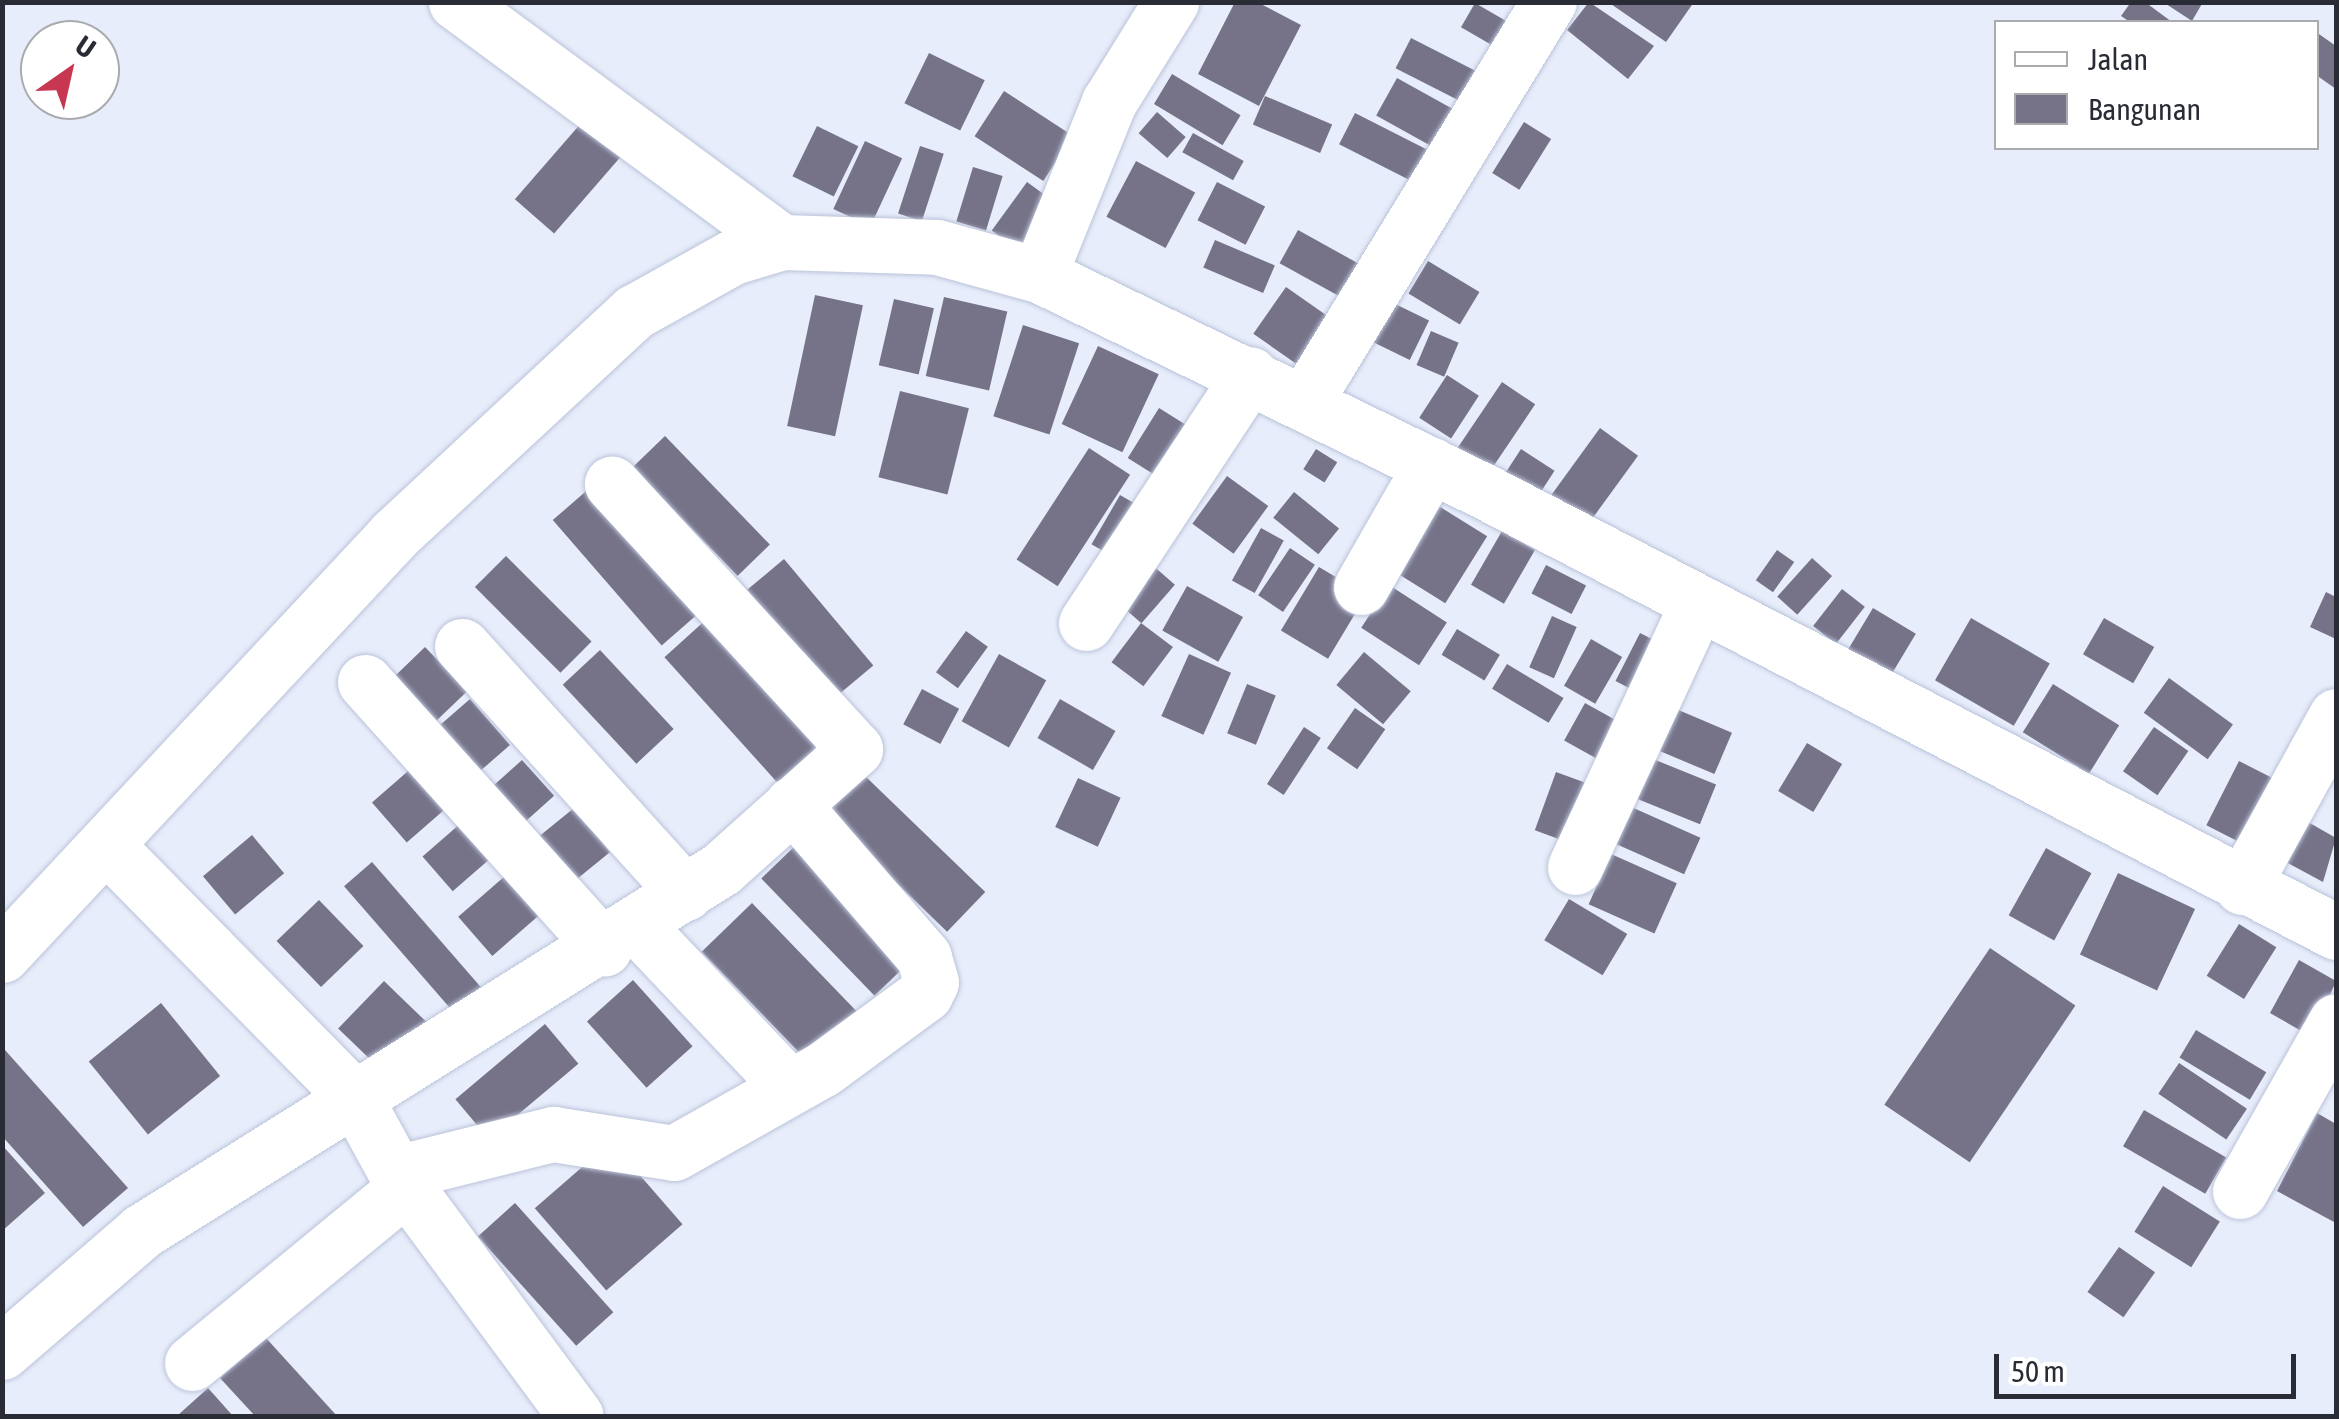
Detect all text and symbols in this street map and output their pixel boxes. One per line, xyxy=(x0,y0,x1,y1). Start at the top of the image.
north arrow xyxy=(20,20,120,120)
legend xyxy=(1994,20,2319,150)
text: U xyxy=(70,29,101,65)
text: Jalan xyxy=(2088,42,2148,76)
text: Bangunan xyxy=(2088,92,2201,126)
scale bar xyxy=(1999,1334,2302,1396)
text: 50 m xyxy=(2011,1354,2065,1388)

